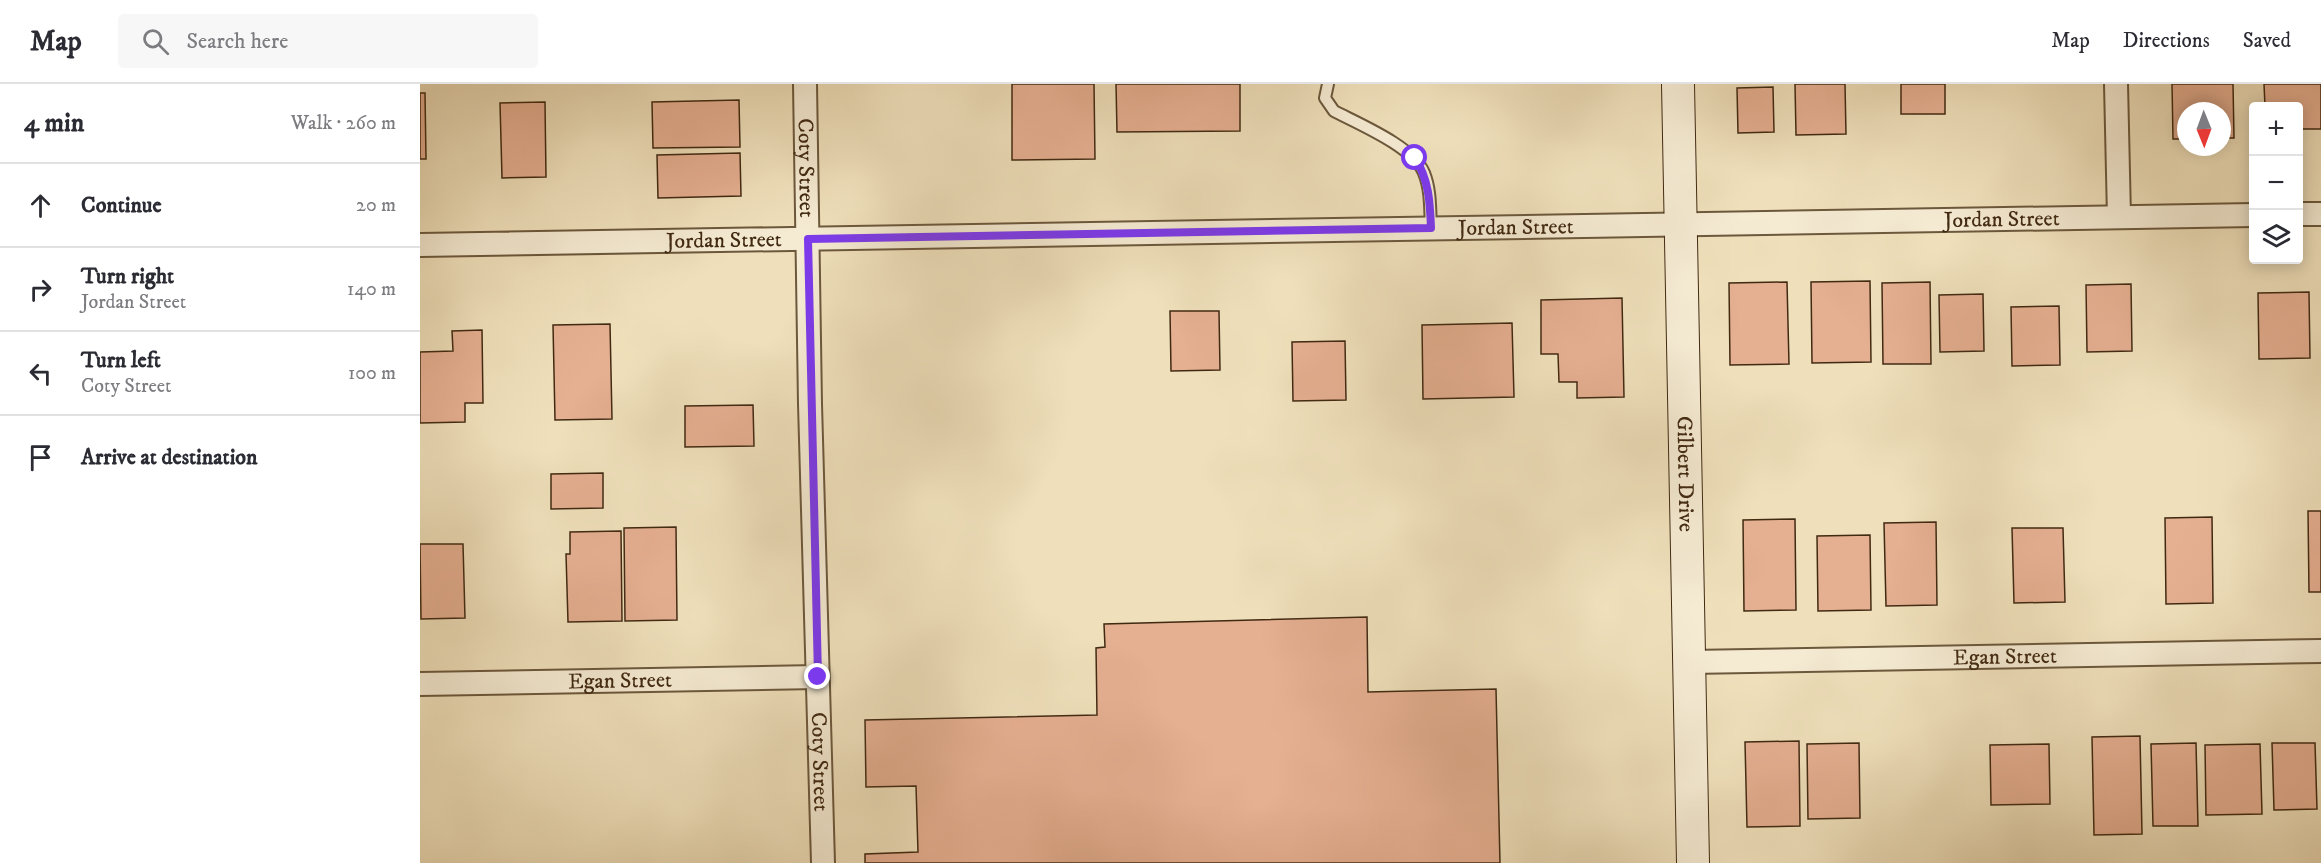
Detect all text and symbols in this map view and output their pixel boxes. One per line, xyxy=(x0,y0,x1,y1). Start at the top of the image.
search box xyxy=(118,14,538,68)
text: Map xyxy=(30,24,82,59)
icon: search xyxy=(139,25,172,58)
text: Search here xyxy=(187,28,288,55)
text: Map xyxy=(2051,28,2090,54)
text: Directions xyxy=(2123,28,2210,54)
text: Saved xyxy=(2243,28,2291,54)
north arrow xyxy=(2177,102,2231,156)
map controls xyxy=(2249,102,2303,264)
button: + xyxy=(2249,102,2303,156)
text: 4 min xyxy=(24,107,84,140)
text: Walk · 260 m xyxy=(291,111,396,136)
street label: Coty Street xyxy=(792,118,821,218)
route start xyxy=(1401,144,1427,170)
button: − xyxy=(2249,156,2303,210)
icon: ahead xyxy=(24,189,57,222)
text: Continue xyxy=(81,192,162,219)
text: 20 m xyxy=(356,193,396,218)
street label: Jordan Street xyxy=(1942,205,2060,234)
button: layers xyxy=(2249,210,2303,264)
street label: Jordan Street xyxy=(1456,213,1574,242)
street label: Jordan Street xyxy=(664,226,782,255)
text: Turn right xyxy=(81,263,174,290)
icon: right xyxy=(24,273,57,306)
text: 140 m xyxy=(347,277,396,302)
text: Jordan Street xyxy=(81,290,186,315)
text: Turn left xyxy=(81,347,161,374)
icon: left xyxy=(24,357,57,390)
text: 100 m xyxy=(348,361,396,386)
text: Coty Street xyxy=(81,374,172,399)
street label: Gilbert Drive xyxy=(1671,416,1700,532)
icon: arrive xyxy=(24,441,57,474)
text: Arrive at destination xyxy=(81,444,258,471)
street label: Egan Street xyxy=(1953,642,2057,671)
route end xyxy=(804,663,830,689)
street label: Egan Street xyxy=(568,666,672,695)
street label: Coty Street xyxy=(805,712,835,812)

